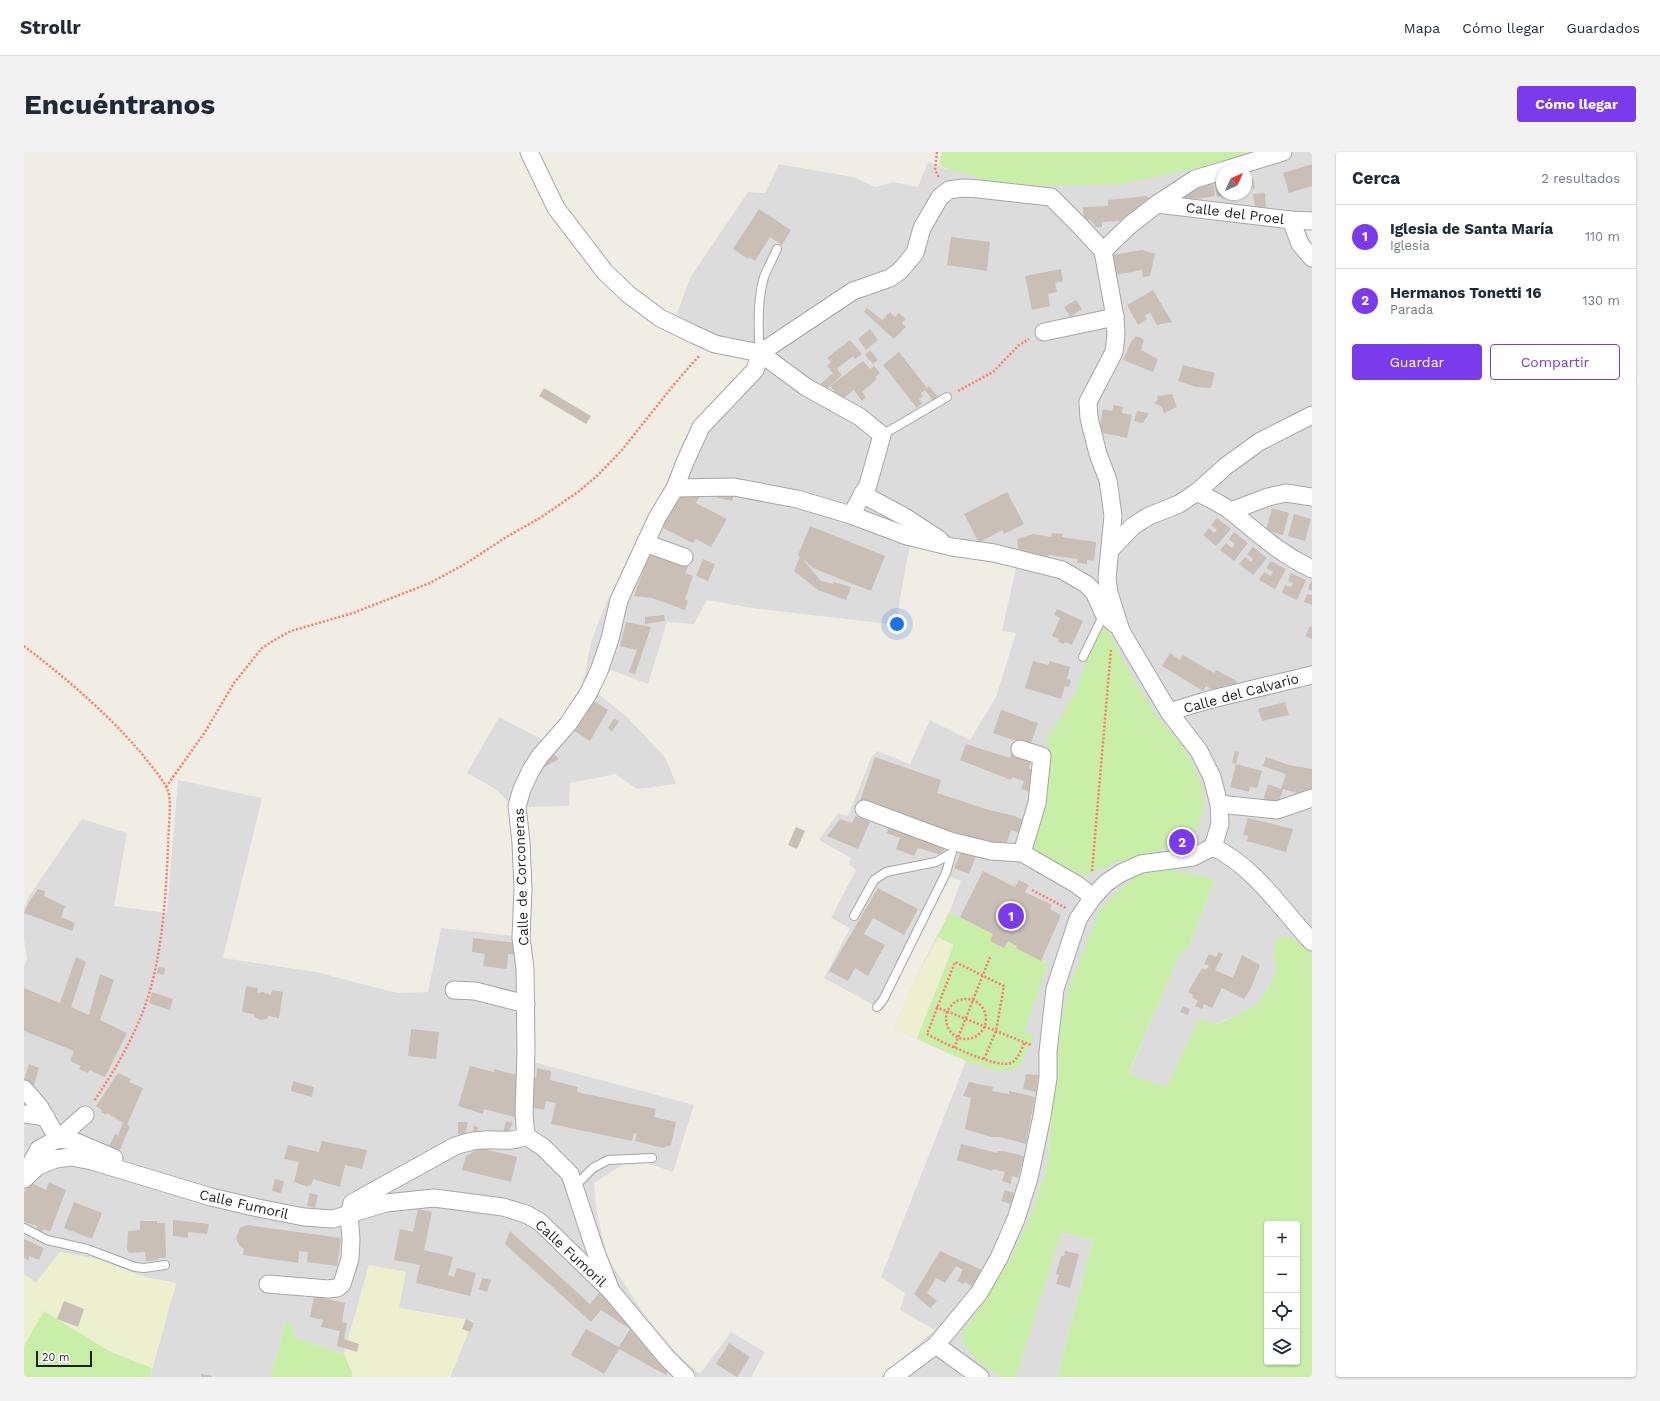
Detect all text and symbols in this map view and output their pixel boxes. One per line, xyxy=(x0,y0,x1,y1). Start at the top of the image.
text: Strollr xyxy=(20,16,81,39)
text: Mapa xyxy=(1404,20,1440,36)
text: Cómo llegar xyxy=(1462,20,1545,36)
text: Guardados xyxy=(1567,20,1640,36)
button: Cómo llegar xyxy=(1517,86,1636,122)
text: Encuéntranos xyxy=(24,88,215,121)
north arrow xyxy=(1216,164,1252,200)
text: Cerca xyxy=(1352,168,1400,188)
text: 2 resultados xyxy=(1541,171,1620,186)
street label: Calle del Proel xyxy=(1185,199,1286,227)
text: Iglesia de Santa María xyxy=(1390,220,1553,238)
text: 1 xyxy=(1362,229,1368,244)
text: 110 m xyxy=(1585,229,1620,244)
text: Iglesia xyxy=(1390,238,1430,253)
text: Hermanos Tonetti 16 xyxy=(1390,284,1541,302)
text: 2 xyxy=(1361,293,1369,308)
text: 130 m xyxy=(1582,293,1620,308)
text: Parada xyxy=(1390,302,1433,317)
button: Guardar xyxy=(1352,344,1482,380)
button: Compartir xyxy=(1490,344,1620,380)
your location xyxy=(887,614,907,634)
street label: Calle del Calvario xyxy=(1182,670,1300,716)
street label: Calle de Corconeras xyxy=(511,808,531,946)
pin: 2 xyxy=(1169,827,1195,857)
pin: 1 xyxy=(998,901,1024,931)
street label: Calle Fumoril xyxy=(198,1186,291,1222)
street label: Calle Fumoril xyxy=(532,1216,610,1290)
map controls xyxy=(1264,1221,1300,1365)
button: + xyxy=(1264,1221,1300,1257)
button: − xyxy=(1264,1257,1300,1293)
button: locate xyxy=(1264,1293,1300,1329)
button: layers xyxy=(1264,1329,1300,1365)
scale bar xyxy=(36,1349,92,1368)
text: 20 m xyxy=(42,1351,70,1364)

